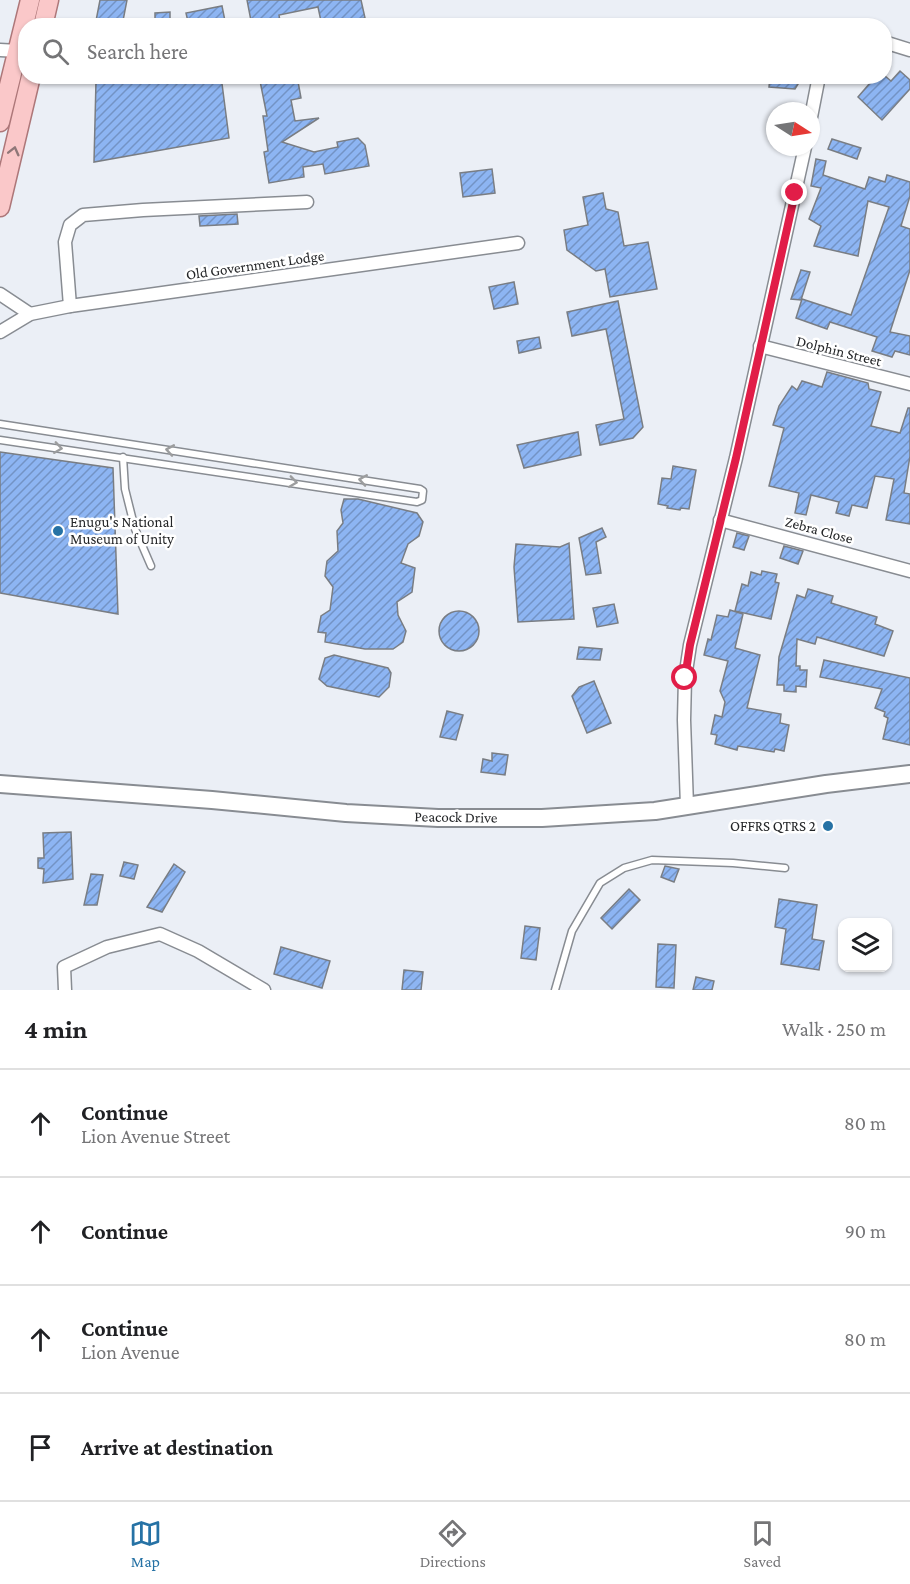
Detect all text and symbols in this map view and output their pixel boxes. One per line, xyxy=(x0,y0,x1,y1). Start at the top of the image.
search box xyxy=(18,18,892,84)
icon: search xyxy=(39,35,72,68)
text: Search here xyxy=(87,39,188,64)
north arrow xyxy=(766,102,820,156)
one-way arrow xyxy=(6,146,19,156)
route end xyxy=(781,179,807,205)
street label: Old Government Lodge xyxy=(185,247,326,284)
street label: Dolphin Street xyxy=(795,333,884,371)
one-way arrow xyxy=(53,442,63,454)
one-way arrow xyxy=(165,444,175,457)
one-way arrow xyxy=(358,474,367,486)
one-way arrow xyxy=(288,476,297,488)
street label: Zebra Close xyxy=(783,513,855,547)
place label: Enugu's National Museum of Unity xyxy=(70,514,174,548)
marker: Enugu's National Museum of Unity xyxy=(51,524,65,538)
route start xyxy=(671,664,697,690)
street label: Peacock Drive xyxy=(414,808,498,826)
place label: OFFRS QTRS 2 xyxy=(730,818,816,834)
marker: OFFRS QTRS 2 xyxy=(821,819,835,833)
map controls xyxy=(838,918,892,972)
button: layers xyxy=(838,918,892,972)
text: 4 min xyxy=(24,1015,88,1044)
text: Walk · 250 m xyxy=(782,1018,886,1040)
text: Continue xyxy=(81,1100,168,1125)
icon: ahead xyxy=(24,1107,57,1140)
text: 80 m xyxy=(844,1112,886,1134)
text: Lion Avenue Street xyxy=(81,1125,230,1147)
icon: ahead xyxy=(24,1215,57,1248)
text: Continue xyxy=(81,1219,168,1244)
text: 90 m xyxy=(845,1220,886,1242)
text: Continue xyxy=(81,1316,168,1341)
icon: ahead xyxy=(24,1323,57,1356)
text: 80 m xyxy=(844,1328,886,1350)
text: Lion Avenue xyxy=(81,1341,180,1363)
icon: arrive xyxy=(24,1431,57,1464)
text: Arrive at destination xyxy=(81,1435,273,1460)
tab: Map xyxy=(129,1517,162,1570)
tab: Directions xyxy=(420,1517,486,1570)
tab: Saved xyxy=(744,1517,781,1570)

